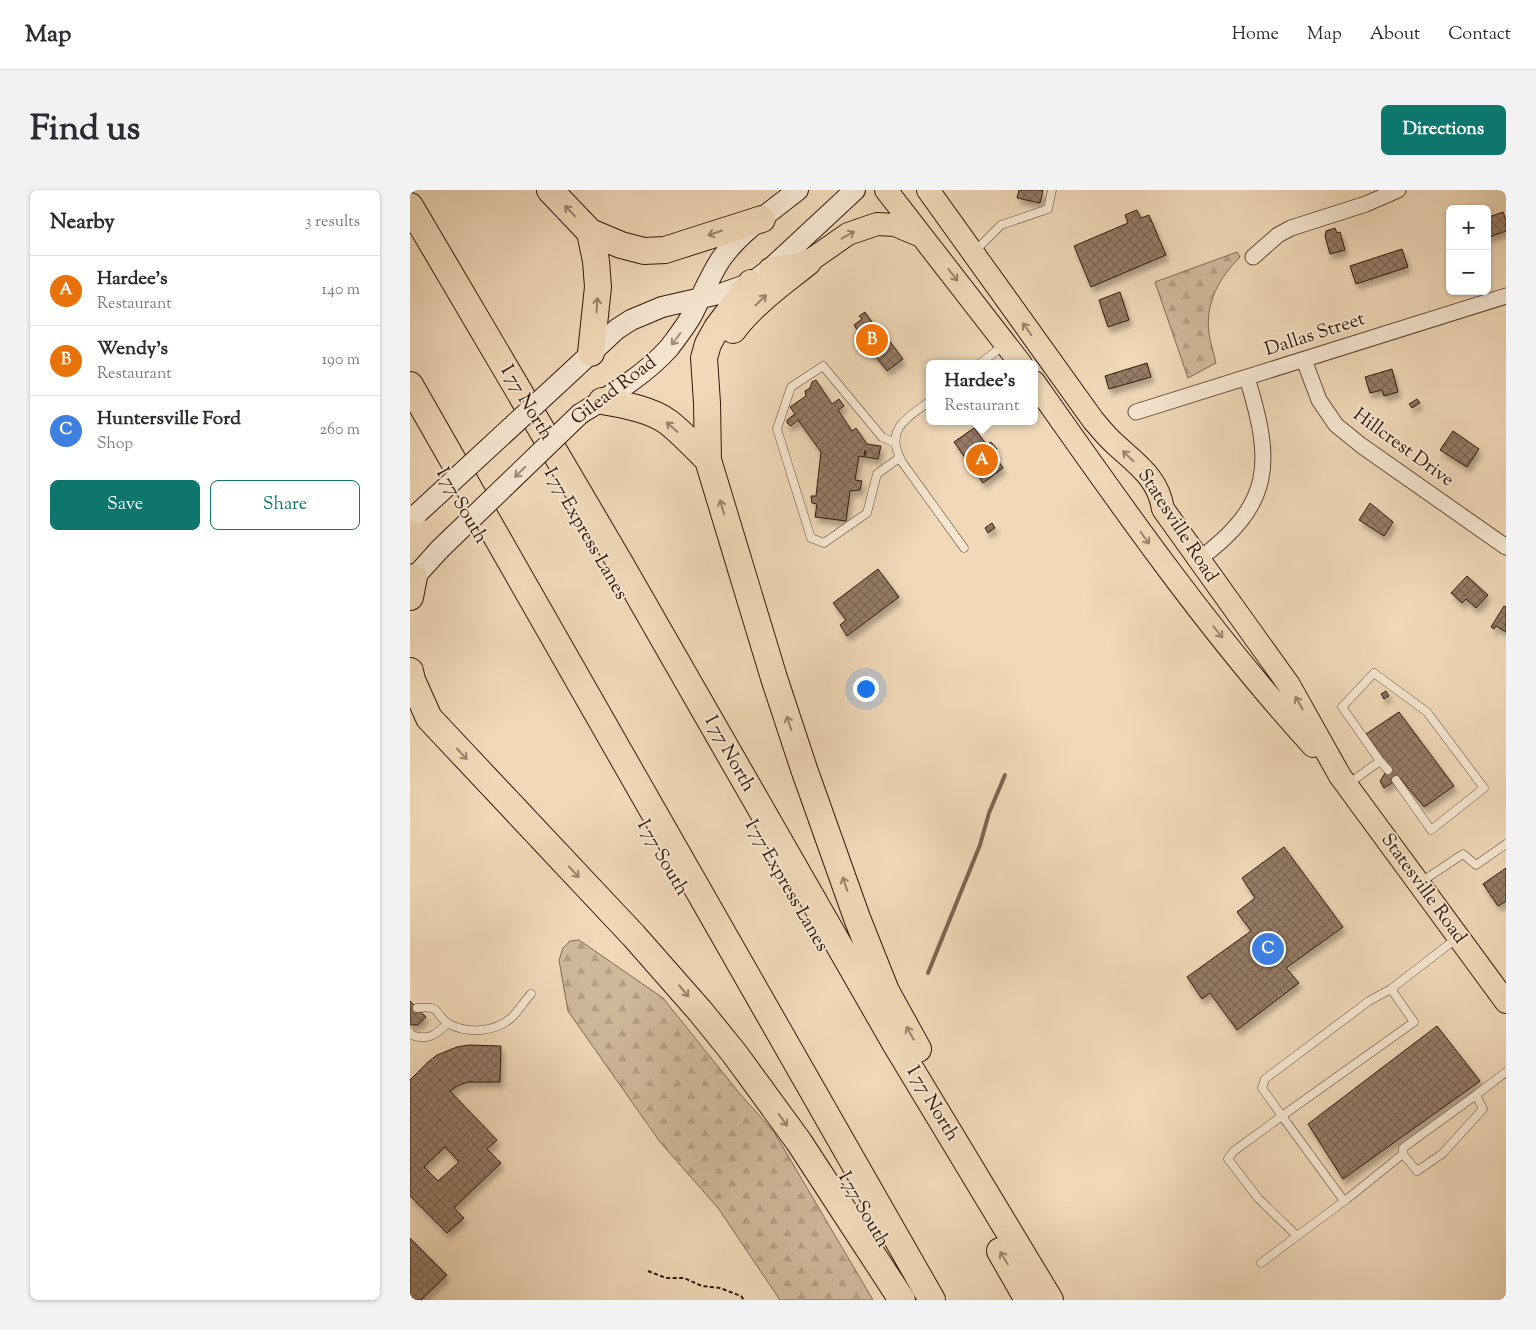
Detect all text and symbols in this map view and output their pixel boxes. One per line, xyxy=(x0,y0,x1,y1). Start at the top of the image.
text: Map xyxy=(25,18,71,52)
text: Home xyxy=(1232,22,1279,48)
text: Map xyxy=(1307,22,1342,48)
text: About xyxy=(1370,22,1420,48)
text: Contact xyxy=(1448,22,1511,48)
text: Find us xyxy=(30,105,140,156)
button: Directions xyxy=(1381,105,1506,155)
one-way arrow xyxy=(564,205,576,217)
map controls xyxy=(1446,205,1491,295)
button: + xyxy=(1446,205,1491,250)
text: Nearby xyxy=(50,208,115,238)
text: 3 results xyxy=(305,211,360,234)
one-way arrow xyxy=(708,229,723,238)
one-way arrow xyxy=(841,230,856,240)
button: − xyxy=(1446,250,1491,295)
text: Hardee's xyxy=(97,266,168,293)
one-way arrow xyxy=(947,268,958,281)
text: A xyxy=(60,279,73,302)
text: 140 m xyxy=(322,279,360,302)
text: Restaurant xyxy=(97,293,172,316)
one-way arrow xyxy=(755,294,767,306)
one-way arrow xyxy=(592,297,602,313)
street label: Dallas Street xyxy=(1261,306,1369,364)
pin: B xyxy=(856,321,888,359)
one-way arrow xyxy=(1022,322,1032,336)
one-way arrow xyxy=(670,332,681,345)
text: Wendy's xyxy=(97,336,168,363)
text: B xyxy=(61,349,71,372)
text: 190 m xyxy=(322,349,360,372)
street label: Gilead Road xyxy=(566,350,663,432)
street label: I 77 North xyxy=(493,360,559,446)
popup xyxy=(926,360,1038,425)
text: Restaurant xyxy=(97,363,172,386)
text: Hardee's xyxy=(945,368,1015,395)
text: Restaurant xyxy=(945,395,1019,418)
street label: Hillcrest Drive xyxy=(1347,402,1459,494)
text: Huntersville Ford xyxy=(97,406,241,433)
text: C xyxy=(60,419,72,442)
text: 260 m xyxy=(319,419,360,442)
one-way arrow xyxy=(666,421,679,432)
text: Shop xyxy=(97,433,133,456)
pin: A xyxy=(966,441,998,479)
one-way arrow xyxy=(1122,450,1134,462)
street label: I 77 South xyxy=(428,463,494,549)
street label: I 77 Express Lanes xyxy=(536,463,634,605)
street label: Statesville Road xyxy=(1130,464,1224,588)
one-way arrow xyxy=(513,466,526,478)
button: Save xyxy=(50,480,200,530)
button: Share xyxy=(210,480,360,530)
one-way arrow xyxy=(716,499,726,515)
one-way arrow xyxy=(1140,531,1151,544)
one-way arrow xyxy=(1212,625,1223,638)
your location xyxy=(853,676,879,702)
one-way arrow xyxy=(1294,696,1304,711)
street label: I 77 North xyxy=(697,711,761,797)
one-way arrow xyxy=(784,716,793,732)
one-way arrow xyxy=(456,747,468,760)
street label: I 77 South xyxy=(629,815,695,901)
street label: I 77 Express Lanes xyxy=(737,815,835,957)
street label: Statesville Road xyxy=(1374,828,1472,950)
one-way arrow xyxy=(568,865,580,878)
one-way arrow xyxy=(840,876,850,892)
pin: C xyxy=(1252,930,1284,968)
one-way arrow xyxy=(678,985,689,998)
one-way arrow xyxy=(905,1026,914,1041)
street label: I 77 North xyxy=(899,1061,965,1147)
one-way arrow xyxy=(778,1113,788,1127)
street label: I 77 South xyxy=(830,1167,896,1253)
one-way arrow xyxy=(998,1251,1008,1266)

